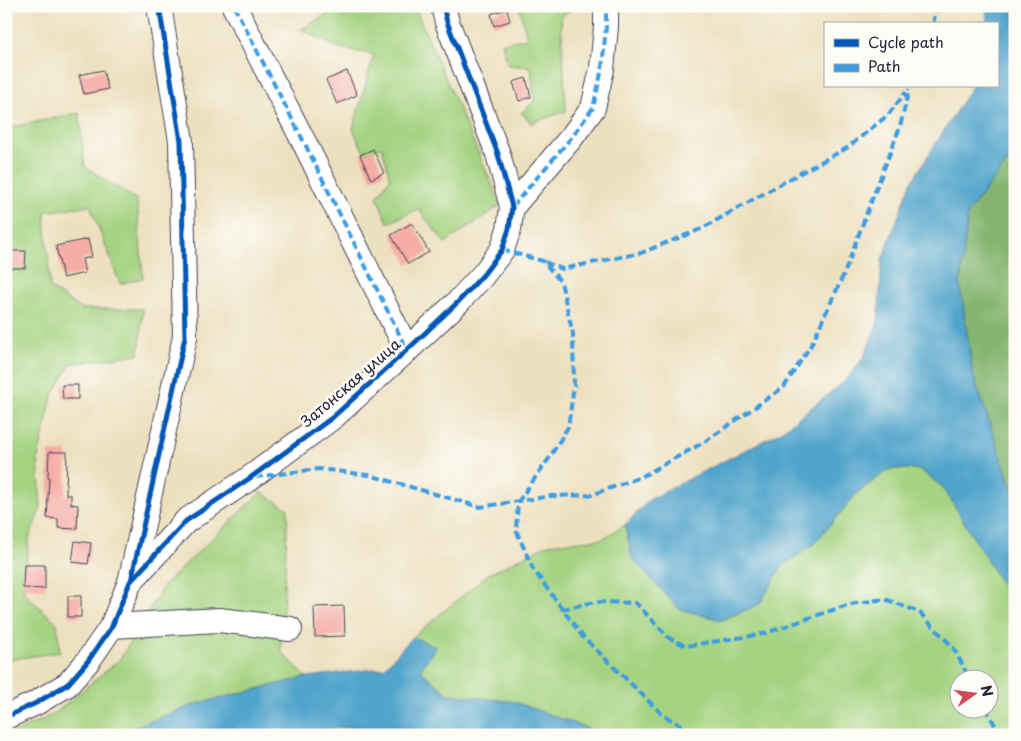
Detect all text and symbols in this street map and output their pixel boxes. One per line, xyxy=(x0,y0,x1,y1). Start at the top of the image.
legend xyxy=(824,22,998,88)
text: Cycle path xyxy=(868,30,944,53)
text: Path xyxy=(868,54,900,77)
street label: Затонская улица xyxy=(295,332,405,432)
north arrow xyxy=(948,668,998,718)
text: N xyxy=(976,683,999,699)

